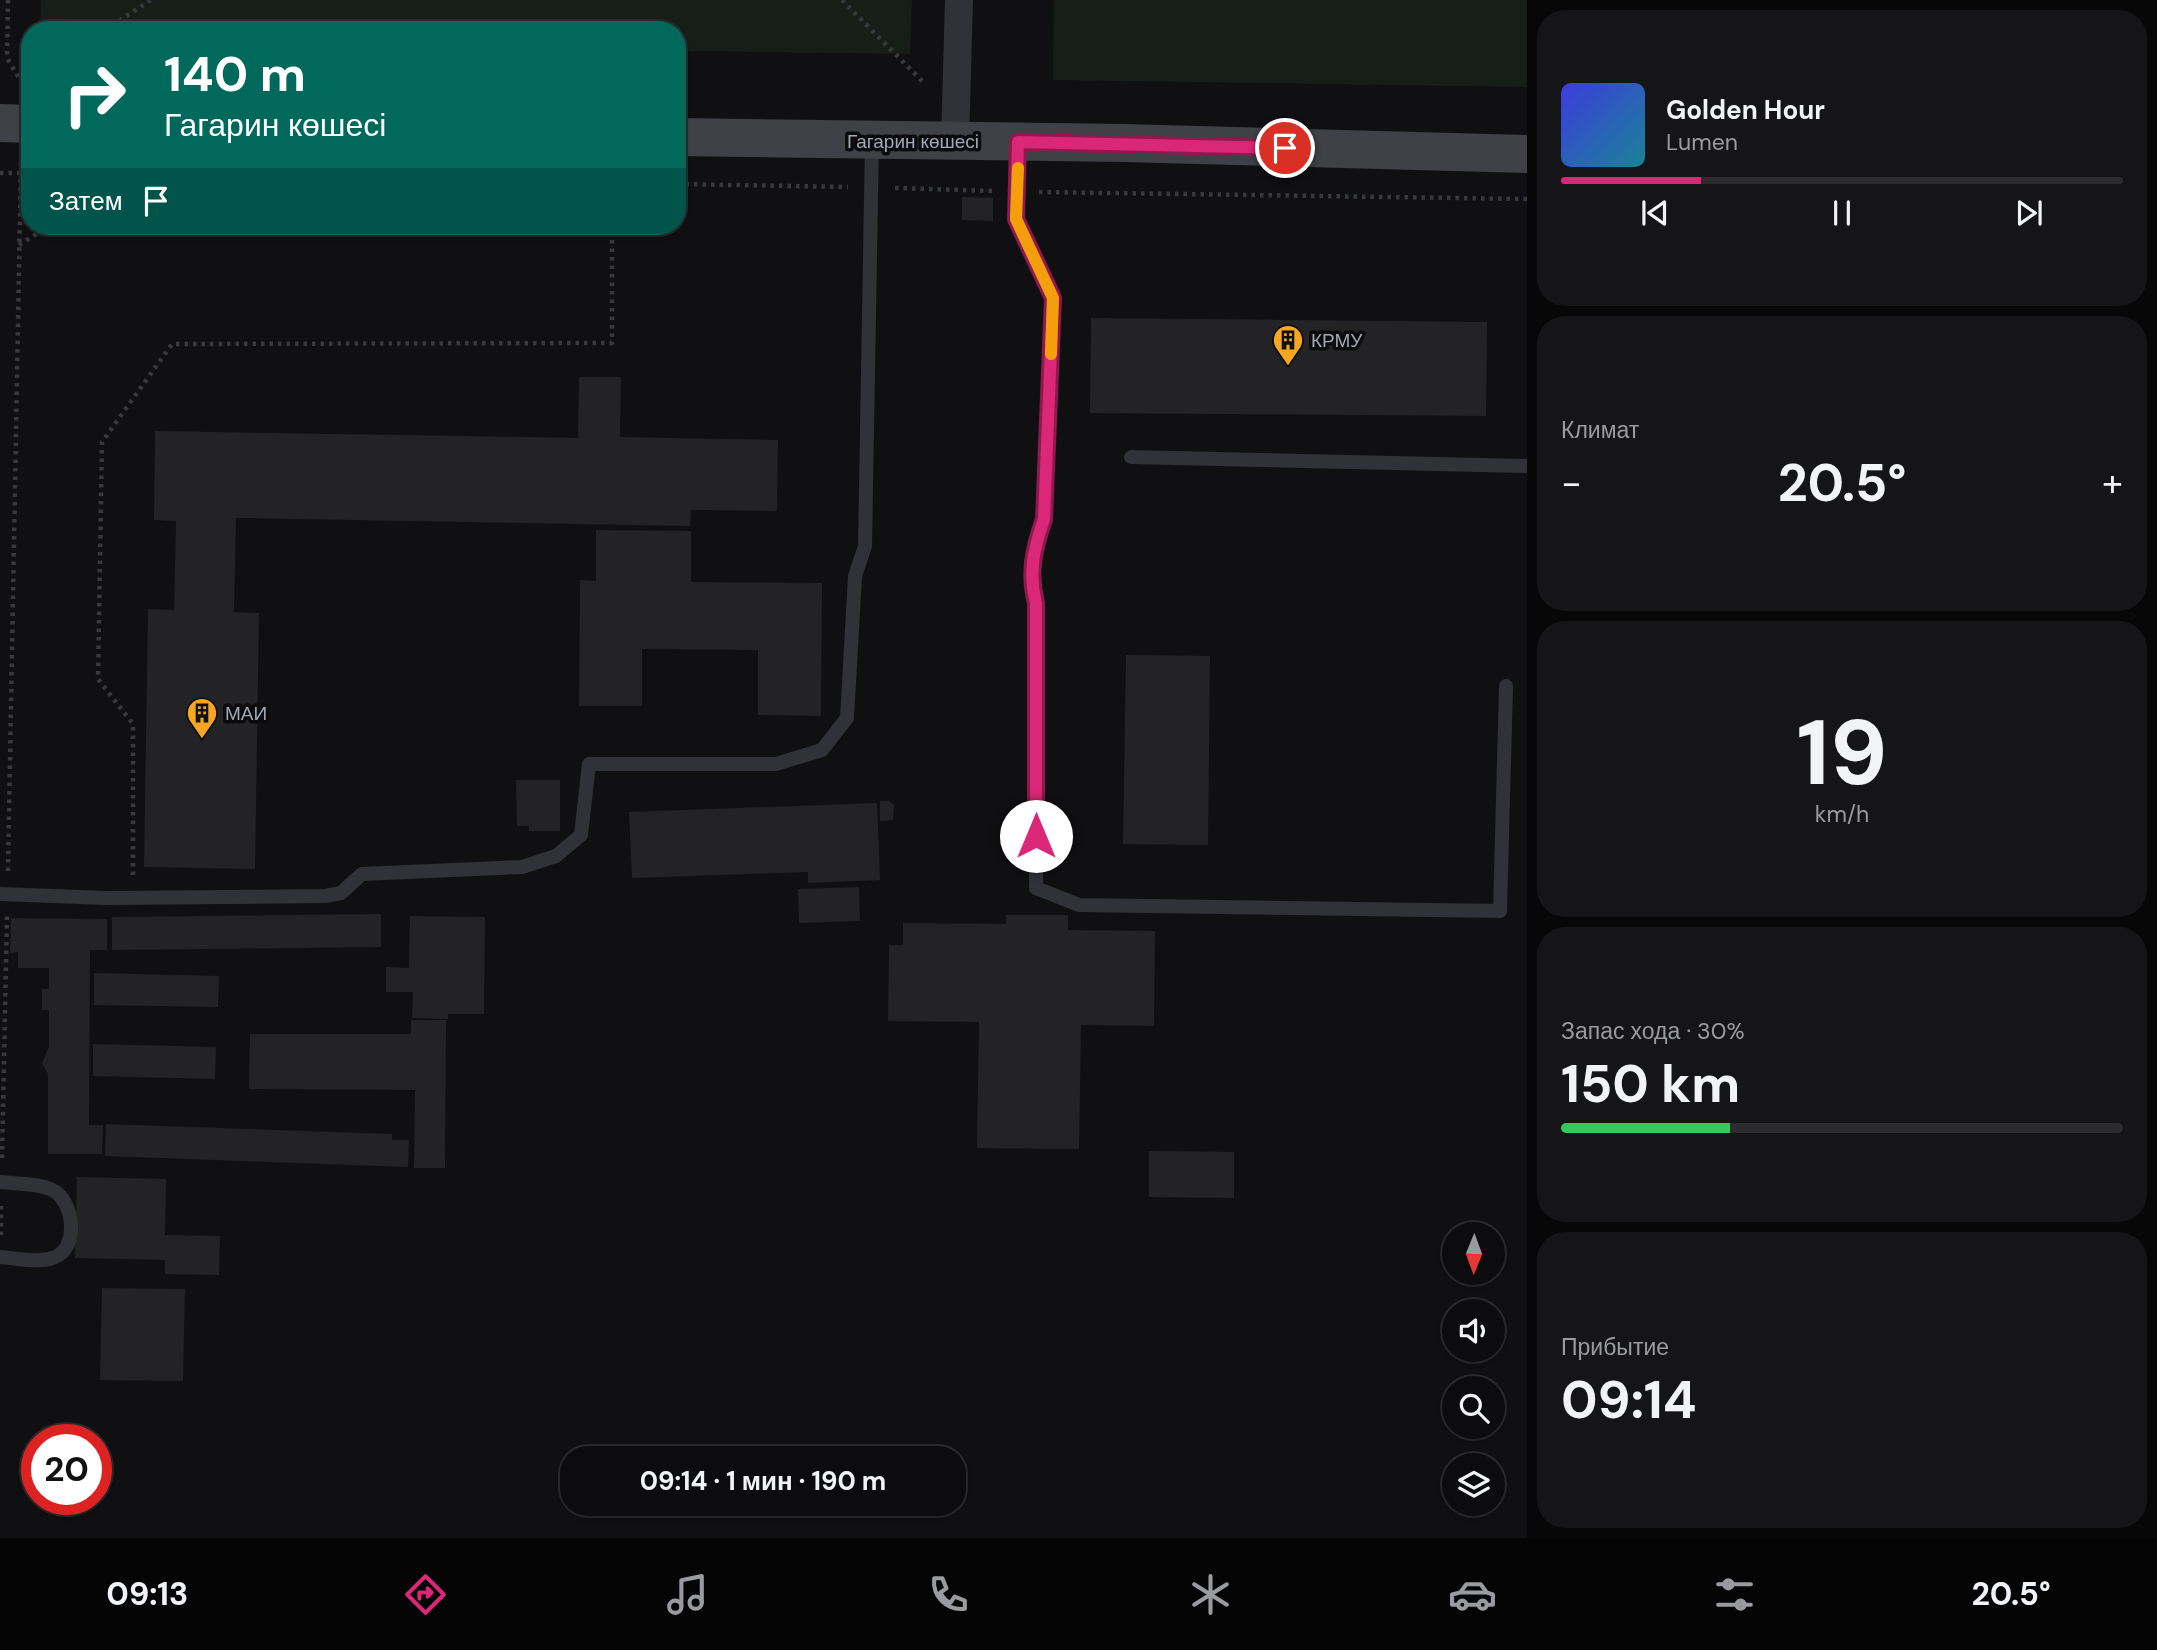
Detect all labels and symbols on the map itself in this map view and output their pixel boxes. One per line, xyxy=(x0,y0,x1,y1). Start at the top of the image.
pin xyxy=(1255,118,1315,178)
street label: Гагарин көшесі xyxy=(847,129,979,154)
building icon: КРМУ xyxy=(1271,323,1305,367)
place label: КРМУ xyxy=(1311,328,1363,353)
building icon: МАИ xyxy=(185,696,219,740)
place label: МАИ xyxy=(225,701,267,726)
position arrow xyxy=(999,799,1073,873)
north arrow xyxy=(1442,1222,1505,1284)
speed limit sign: 20 xyxy=(21,1424,112,1515)

